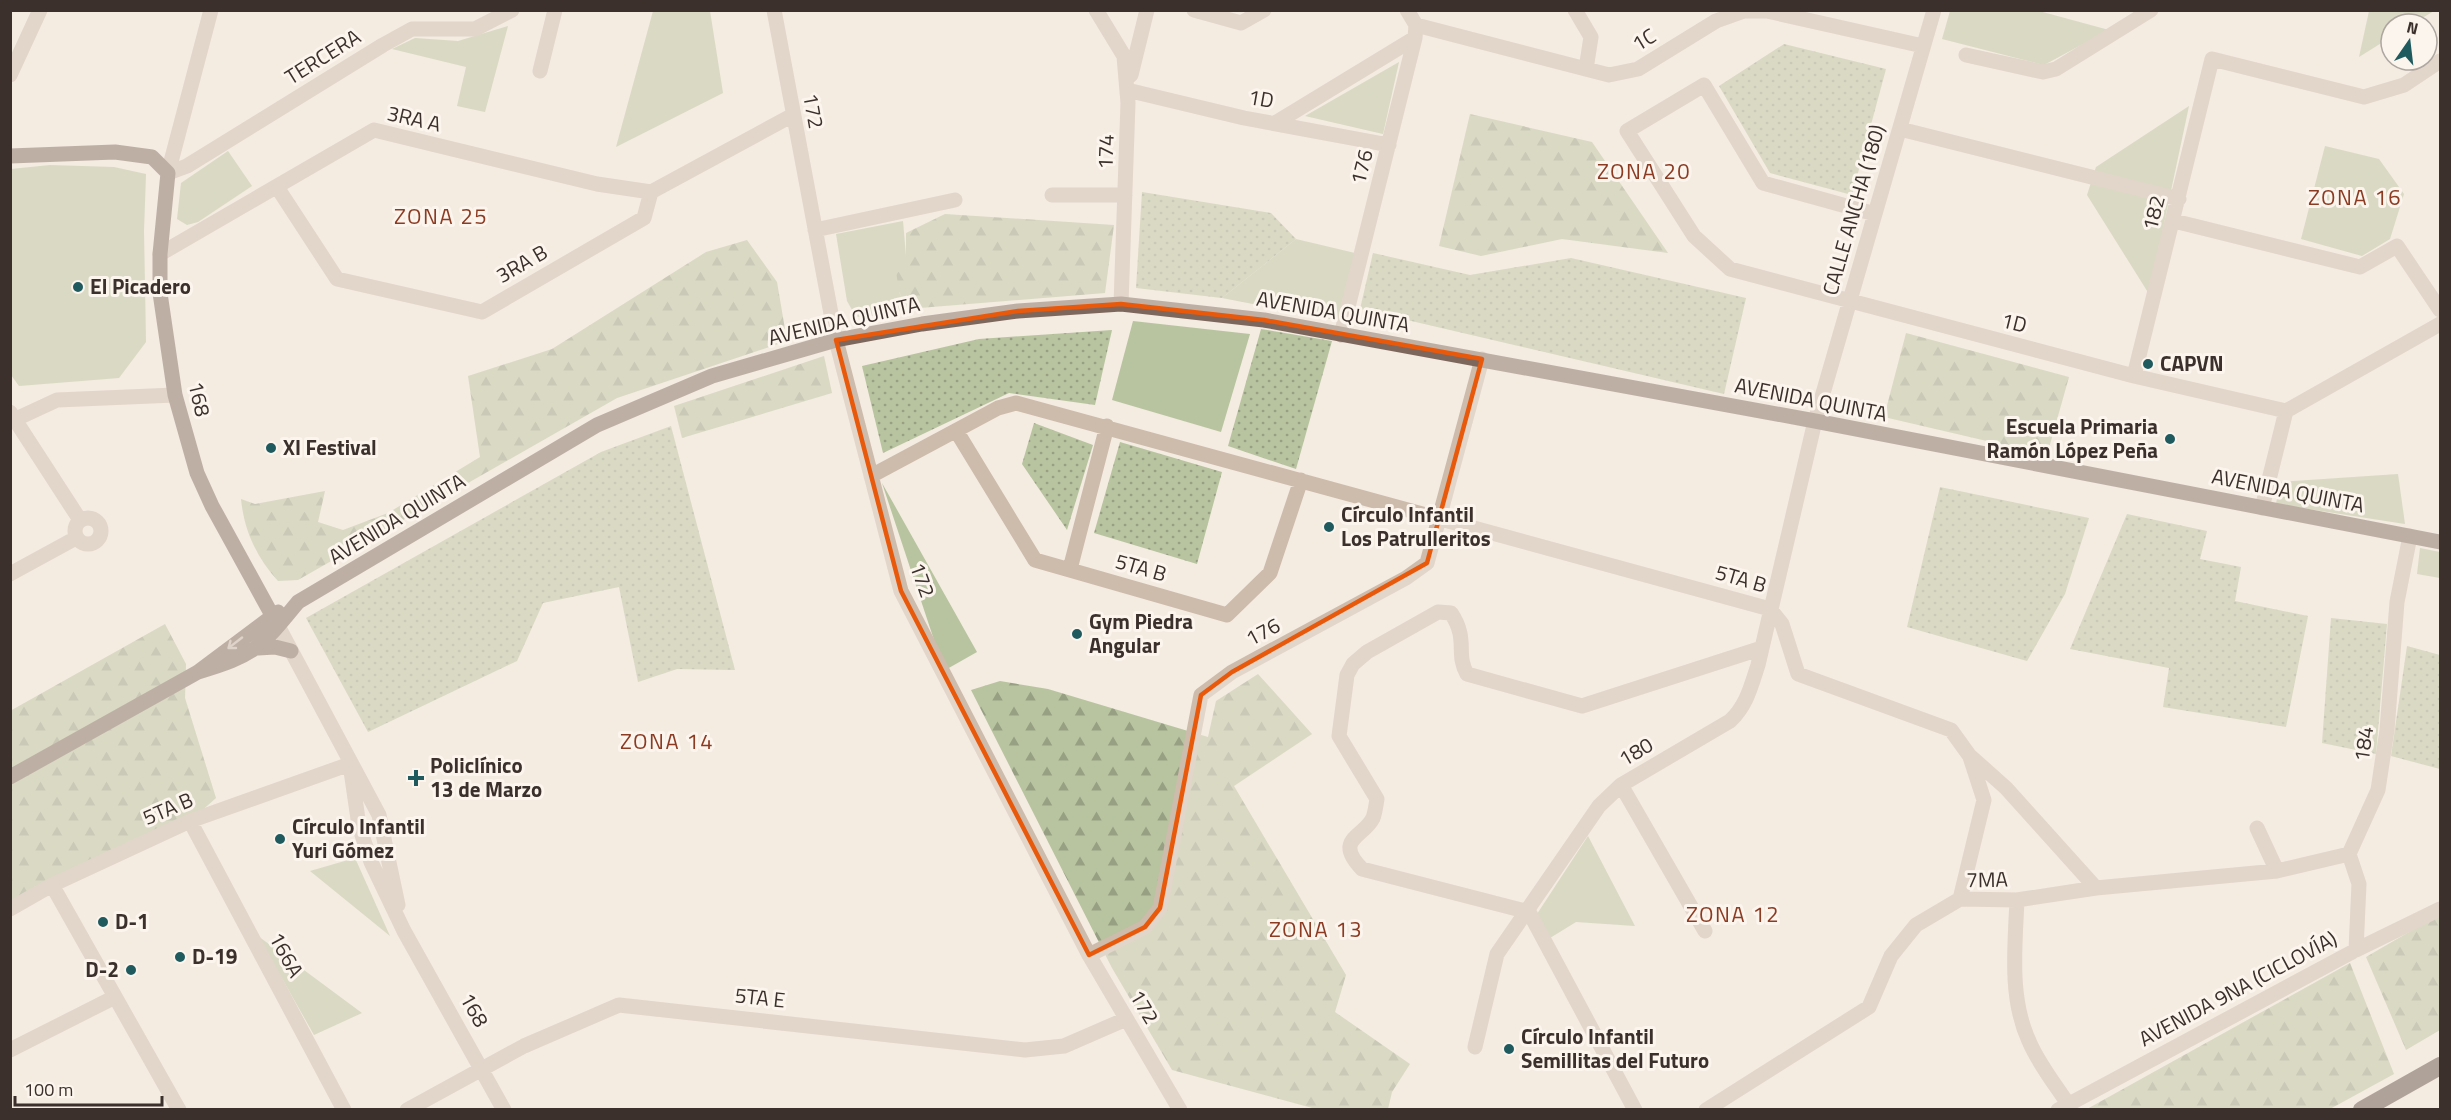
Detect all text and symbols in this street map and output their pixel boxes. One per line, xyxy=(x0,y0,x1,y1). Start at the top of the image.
north arrow xyxy=(2379,12,2439,72)
text: N xyxy=(2404,14,2421,40)
street label: 1C xyxy=(1625,19,1662,59)
street label: TERCERA xyxy=(278,20,367,92)
street label: 1D xyxy=(1246,80,1276,116)
street label: 172 xyxy=(795,91,833,131)
street label: 3RA A xyxy=(384,96,445,140)
street label: CALLE ANCHA (180) xyxy=(1813,121,1893,299)
street label: 174 xyxy=(1088,134,1122,170)
street label: 176 xyxy=(1341,146,1381,188)
district label: ZONA 20 xyxy=(1597,154,1691,188)
district label: ZONA 16 xyxy=(2308,180,2402,214)
street label: 182 xyxy=(2133,192,2173,234)
district label: ZONA 25 xyxy=(394,199,488,233)
street label: 3RA B xyxy=(490,236,553,291)
place label: El Picadero xyxy=(90,270,191,302)
marker: El Picadero xyxy=(71,280,85,294)
street label: AVENIDA QUINTA xyxy=(1254,282,1413,340)
street label: AVENIDA QUINTA xyxy=(765,287,923,353)
street label: 1D xyxy=(1998,303,2030,341)
place label: CAPVN xyxy=(2160,347,2223,379)
marker: CAPVN xyxy=(2141,357,2155,371)
street label: AVENIDA QUINTA xyxy=(1732,369,1891,430)
street label: 168 xyxy=(180,378,220,420)
place label: Escuela Primaria Ramón López Peña xyxy=(1987,410,2158,466)
place label: XI Festival xyxy=(283,431,377,463)
marker: Escuela Primaria Ramón López Peña xyxy=(2163,432,2177,446)
marker: XI Festival xyxy=(264,441,278,455)
street label: AVENIDA QUINTA xyxy=(2209,460,2368,521)
street label: AVENIDA QUINTA xyxy=(322,464,471,572)
place label: Círculo Infantil Los Patrulleritos xyxy=(1341,498,1491,554)
marker: Círculo Infantil Los Patrulleritos xyxy=(1322,520,1336,534)
street label: 5TA B xyxy=(1112,545,1171,590)
street label: 5TA B xyxy=(1712,556,1771,601)
street label: 172 xyxy=(902,558,944,602)
place label: Gym Piedra Angular xyxy=(1089,605,1193,661)
street label: 176 xyxy=(1239,609,1286,654)
marker: Gym Piedra Angular xyxy=(1070,627,1084,641)
one-way arrow xyxy=(227,637,243,650)
district label: ZONA 14 xyxy=(620,724,714,758)
street label: 184 xyxy=(2345,724,2381,764)
street label: 180 xyxy=(1612,728,1659,774)
place label: Policlínico 13 de Marzo xyxy=(430,749,542,805)
marker: Policlínico 13 de Marzo xyxy=(407,769,425,787)
street label: 5TA B xyxy=(137,783,198,833)
place label: Círculo Infantil Yuri Gómez xyxy=(292,810,425,866)
marker: Círculo Infantil Yuri Gómez xyxy=(273,832,287,846)
street label: 7MA xyxy=(1966,863,2009,895)
district label: ZONA 12 xyxy=(1686,897,1780,931)
place label: D-1 xyxy=(115,905,149,937)
district label: ZONA 13 xyxy=(1269,912,1363,946)
marker: D-1 xyxy=(96,915,110,929)
street label: AVENIDA 9NA (CICLOVÍA) xyxy=(2133,922,2342,1054)
street label: 166A xyxy=(262,926,312,984)
place label: D-19 xyxy=(192,940,238,972)
marker: D-19 xyxy=(173,950,187,964)
place label: D-2 xyxy=(85,953,119,985)
marker: D-2 xyxy=(124,963,138,977)
street label: 5TA E xyxy=(733,978,787,1016)
street label: 172 xyxy=(1122,983,1168,1030)
street label: 168 xyxy=(452,986,498,1033)
place label: Círculo Infantil Semillitas del Futuro xyxy=(1521,1020,1709,1076)
marker: Círculo Infantil Semillitas del Futuro xyxy=(1502,1042,1516,1056)
scale bar xyxy=(15,1069,162,1107)
text: 100 m xyxy=(24,1076,73,1103)

